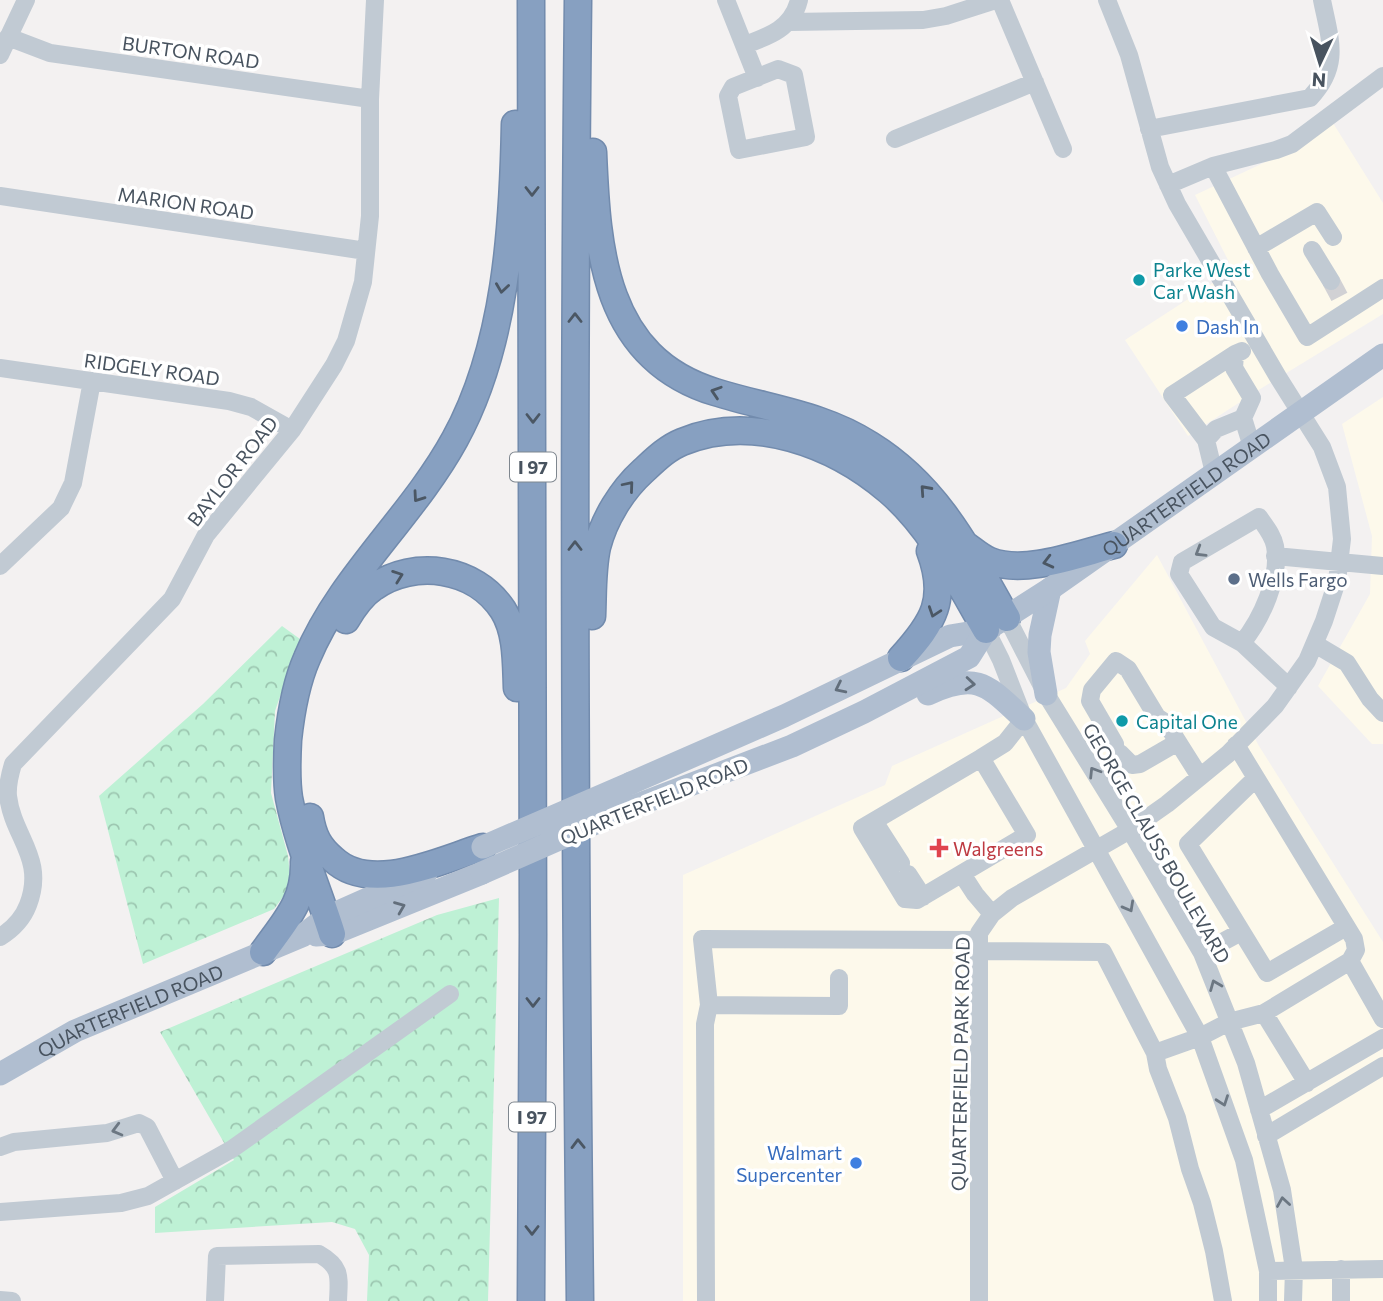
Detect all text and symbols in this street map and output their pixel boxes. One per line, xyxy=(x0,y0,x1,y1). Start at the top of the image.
north arrow xyxy=(1285,28,1355,98)
street label: BURTON ROAD xyxy=(121,31,261,73)
text: N xyxy=(1311,68,1327,92)
street label: MARION ROAD xyxy=(116,182,256,224)
one-way arrow xyxy=(524,186,540,196)
place label: Parke West Car Wash xyxy=(1153,258,1251,303)
marker: Parke West Car Wash xyxy=(1131,272,1147,288)
one-way arrow xyxy=(494,282,509,294)
one-way arrow xyxy=(567,313,583,323)
place label: Dash In xyxy=(1196,315,1259,338)
marker: Dash In xyxy=(1174,318,1190,334)
street label: RIDGELY ROAD xyxy=(83,348,221,390)
one-way arrow xyxy=(710,386,723,400)
street label: BAYLOR ROAD xyxy=(182,412,282,530)
one-way arrow xyxy=(525,413,541,424)
street label: QUARTERFIELD ROAD xyxy=(1097,426,1275,561)
road number: I 97 xyxy=(510,452,556,481)
one-way arrow xyxy=(621,481,634,493)
one-way arrow xyxy=(921,485,933,498)
one-way arrow xyxy=(414,489,426,502)
one-way arrow xyxy=(567,540,583,551)
one-way arrow xyxy=(1195,543,1208,556)
one-way arrow xyxy=(1042,554,1054,568)
place label: Wells Fargo xyxy=(1248,568,1348,591)
one-way arrow xyxy=(391,570,404,584)
marker: Wells Fargo xyxy=(1226,571,1242,587)
one-way arrow xyxy=(928,605,942,617)
one-way arrow xyxy=(964,676,975,691)
one-way arrow xyxy=(835,680,847,694)
place label: Capital One xyxy=(1136,710,1238,733)
marker: Capital One xyxy=(1114,713,1130,729)
street label: GEORGE CLAUSS BOULEVARD xyxy=(1079,719,1235,967)
street label: QUARTERFIELD ROAD xyxy=(557,753,751,849)
one-way arrow xyxy=(1089,766,1102,779)
place label: Walgreens xyxy=(953,837,1043,860)
marker: Walgreens xyxy=(931,840,947,856)
one-way arrow xyxy=(1121,900,1134,912)
one-way arrow xyxy=(393,901,405,915)
street label: QUARTERFIELD PARK ROAD xyxy=(946,937,974,1191)
street label: QUARTERFIELD ROAD xyxy=(33,959,226,1062)
one-way arrow xyxy=(1209,980,1223,992)
one-way arrow xyxy=(525,997,541,1008)
one-way arrow xyxy=(1215,1095,1229,1107)
road number: I 97 xyxy=(509,1102,555,1132)
one-way arrow xyxy=(111,1122,123,1136)
one-way arrow xyxy=(570,1138,586,1149)
place label: Walmart Supercenter xyxy=(736,1141,842,1186)
marker: Walmart Supercenter xyxy=(848,1155,864,1171)
one-way arrow xyxy=(1276,1196,1291,1208)
one-way arrow xyxy=(524,1225,540,1235)

